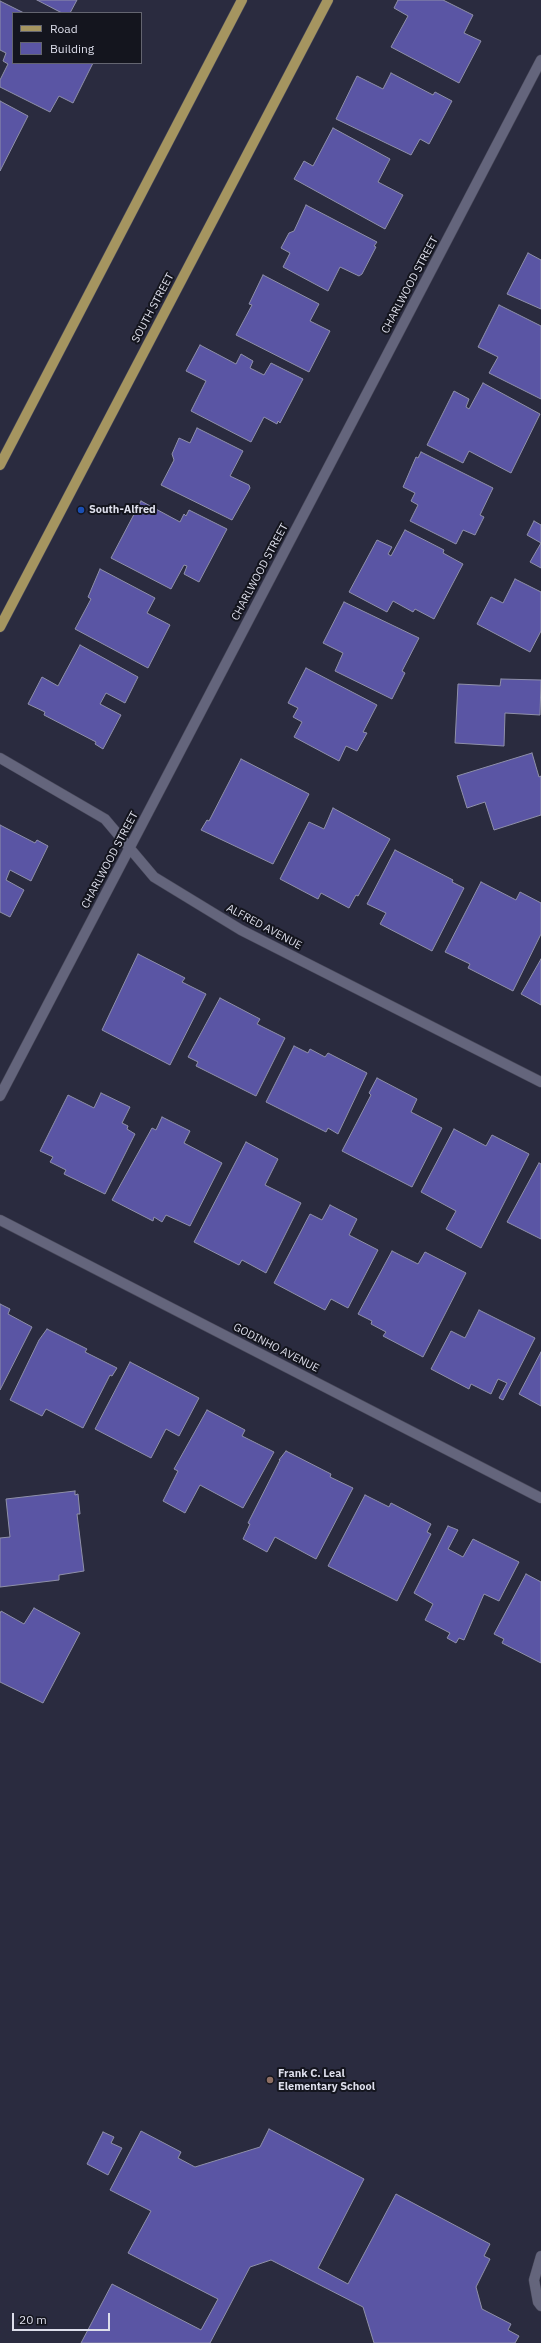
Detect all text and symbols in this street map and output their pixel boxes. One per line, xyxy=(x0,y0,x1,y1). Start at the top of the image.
legend xyxy=(12,12,142,64)
text: Road xyxy=(50,21,78,36)
text: Building xyxy=(50,41,94,56)
street label: CHARLWOOD STREET xyxy=(379,234,441,336)
street label: SOUTH STREET xyxy=(129,271,177,345)
place label: South-Alfred xyxy=(89,503,156,517)
marker: South-Alfred xyxy=(76,505,86,515)
street label: CHARLWOOD STREET xyxy=(229,521,291,623)
street label: CHARLWOOD STREET xyxy=(79,809,141,911)
street label: ALFRED AVENUE xyxy=(224,902,304,952)
street label: GODINHO AVENUE xyxy=(231,1321,321,1375)
place label: Frank C. Leal Elementary School xyxy=(278,2067,375,2093)
marker: Frank C. Leal Elementary School xyxy=(265,2075,275,2085)
scale bar xyxy=(14,2305,112,2331)
text: 20 m xyxy=(19,2312,47,2327)

